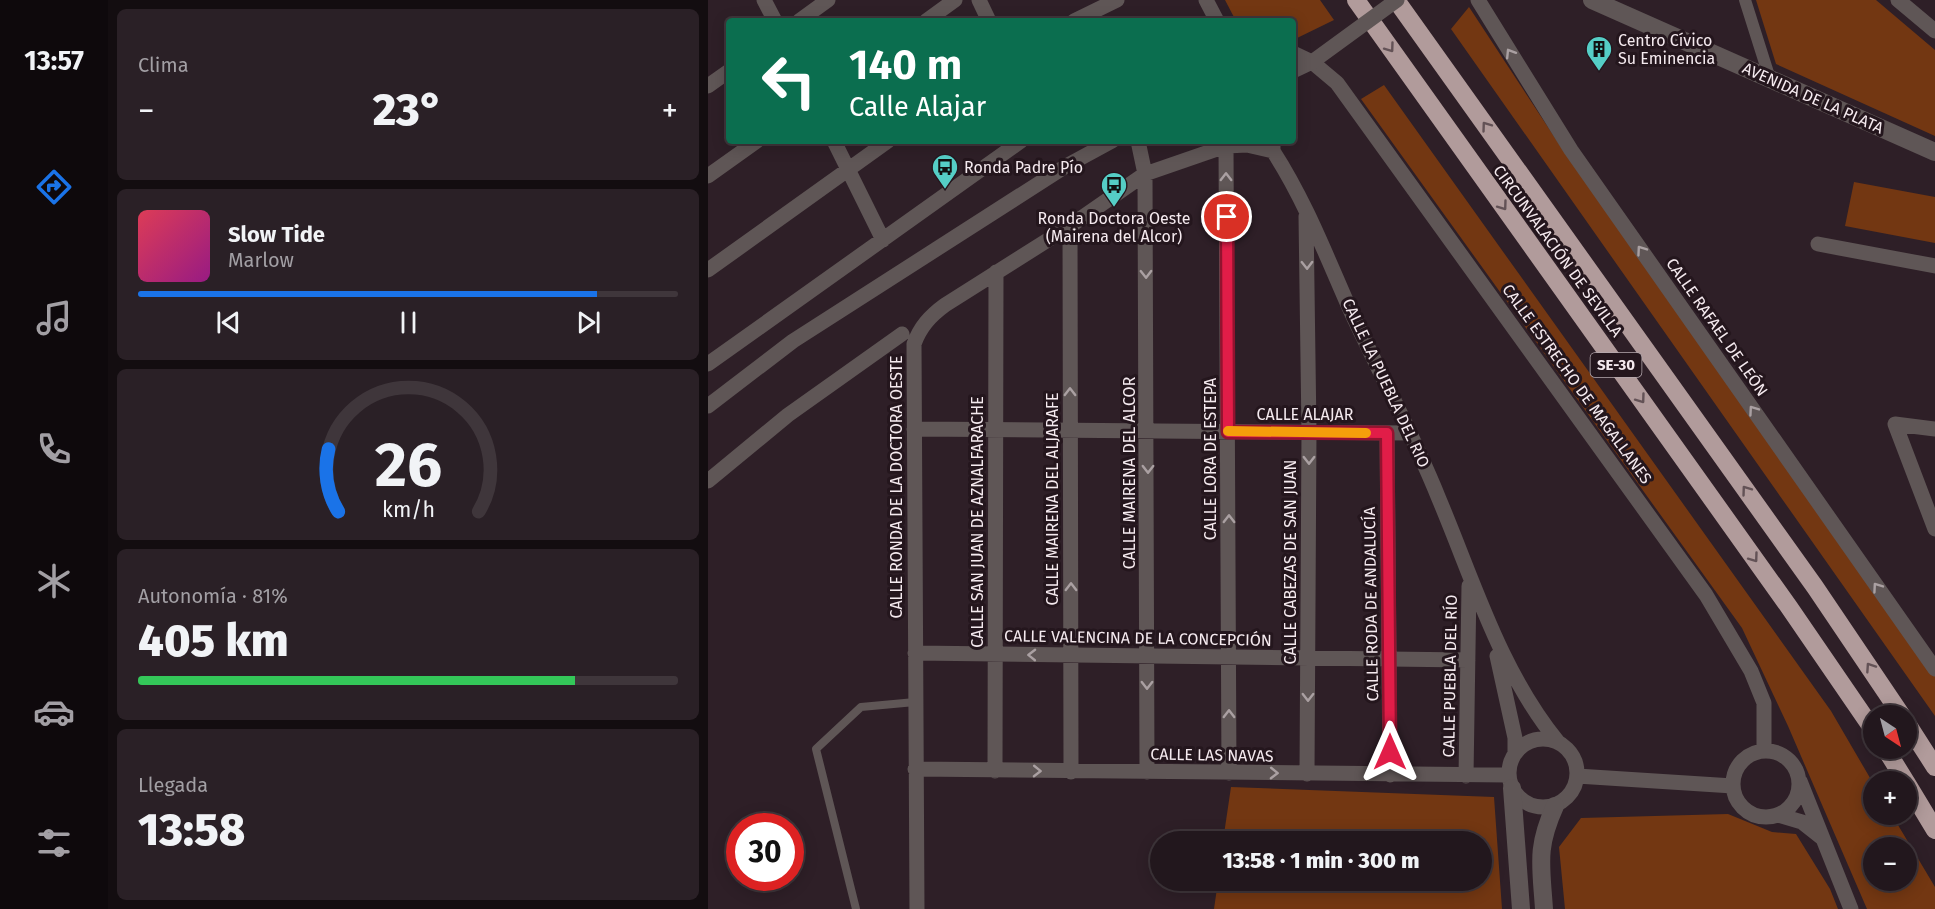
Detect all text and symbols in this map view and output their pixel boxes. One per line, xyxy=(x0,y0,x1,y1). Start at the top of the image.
place label: Centro Cívico Su Eminencia xyxy=(1618,31,1715,68)
building icon: Centro Cívico Su Eminencia xyxy=(1584,34,1614,72)
text: 140 m xyxy=(849,40,962,90)
one-way arrow xyxy=(1382,41,1393,52)
icon: left xyxy=(750,42,828,120)
text: 13:57 xyxy=(24,45,84,77)
one-way arrow xyxy=(1506,49,1518,59)
text: Clima xyxy=(138,53,189,77)
street label: AVENIDA DE LA PLATA xyxy=(1740,58,1887,138)
text: 23° xyxy=(373,83,443,137)
text: − xyxy=(138,91,155,131)
text: + xyxy=(662,91,678,131)
text: Calle Alajar xyxy=(849,91,986,123)
one-way arrow xyxy=(1482,122,1493,133)
bus stop icon: Ronda Padre Pío xyxy=(930,152,960,190)
place label: Ronda Padre Pío xyxy=(964,158,1083,177)
street label: CIRCUNVALACIÓN DE SEVILLA xyxy=(1489,161,1628,341)
icon: directions xyxy=(33,166,75,208)
bus stop icon: Ronda Doctora Oeste (Mairena del Alcor) xyxy=(1099,170,1129,208)
one-way arrow xyxy=(1220,173,1232,182)
pin xyxy=(1201,191,1252,242)
icon: arrive xyxy=(1210,200,1243,233)
one-way arrow xyxy=(1496,200,1507,211)
place label: Ronda Doctora Oeste (Mairena del Alcor) xyxy=(1038,209,1190,246)
text: Slow Tide xyxy=(228,221,325,248)
one-way arrow xyxy=(1637,246,1648,257)
text: Marlow xyxy=(228,248,294,272)
street label: CALLE RAFAEL DE LEÓN xyxy=(1662,254,1773,400)
one-way arrow xyxy=(1301,261,1313,270)
one-way arrow xyxy=(1140,270,1152,279)
street label: CALLE ESTRECHO DE MAGALLANES xyxy=(1498,280,1656,488)
street label: CALLE LA PUEBLA DEL RIO xyxy=(1338,295,1434,471)
icon: music xyxy=(33,297,75,339)
icon: previous xyxy=(212,306,245,339)
icon: pause xyxy=(392,306,425,339)
icon: next xyxy=(572,306,605,339)
road number: SE-30 xyxy=(1590,353,1642,377)
street label: CALLE RONDA DE LA DOCTORA OESTE xyxy=(887,355,906,619)
street label: CALLE MAIRENA DEL ALCOR xyxy=(1120,376,1139,569)
street label: CALLE LORA DE ESTEPA xyxy=(1201,377,1220,540)
one-way arrow xyxy=(1064,388,1076,397)
street label: CALLE MAIRENA DEL ALJARAFE xyxy=(1043,393,1062,606)
one-way arrow xyxy=(1633,393,1644,404)
street label: CALLE SAN JUAN DE AZNALFARACHE xyxy=(968,396,987,648)
street label: CALLE ALAJAR xyxy=(1257,405,1354,424)
one-way arrow xyxy=(1749,405,1760,416)
icon: phone xyxy=(33,428,75,470)
text: 26 xyxy=(374,428,442,503)
one-way arrow xyxy=(1303,456,1315,465)
street label: CALLE CABEZAS DE SAN JUAN xyxy=(1281,459,1300,665)
one-way arrow xyxy=(1142,465,1154,474)
one-way arrow xyxy=(1742,486,1753,497)
text: km/h xyxy=(381,497,435,523)
street label: CALLE RODA DE ANDALUCÍA xyxy=(1359,506,1382,701)
one-way arrow xyxy=(1222,515,1235,524)
one-way arrow xyxy=(1747,551,1758,562)
icon: climate xyxy=(33,560,75,602)
one-way arrow xyxy=(1873,582,1884,593)
one-way arrow xyxy=(1064,583,1077,592)
text: Autonomía · 81% xyxy=(138,584,288,608)
street label: CALLE PUEBLA DEL RÍO xyxy=(1438,594,1461,758)
text: 405 km xyxy=(138,614,289,668)
street label: CALLE VALENCINA DE LA CONCEPCIÓN xyxy=(1004,625,1272,650)
one-way arrow xyxy=(1027,648,1036,661)
one-way arrow xyxy=(1866,662,1877,673)
one-way arrow xyxy=(1141,681,1153,690)
icon: car xyxy=(33,691,75,733)
one-way arrow xyxy=(1302,693,1314,702)
north arrow xyxy=(1863,705,1917,759)
map controls xyxy=(1863,705,1917,891)
one-way arrow xyxy=(1223,710,1235,719)
position arrow xyxy=(1358,720,1422,784)
street label: CALLE LAS NAVAS xyxy=(1150,744,1274,766)
one-way arrow xyxy=(1032,765,1041,777)
one-way arrow xyxy=(1269,767,1278,779)
button: + xyxy=(1863,771,1917,825)
text: Llegada xyxy=(138,773,208,797)
text: 13:58 xyxy=(138,803,245,857)
speed limit sign: 30 xyxy=(726,813,804,891)
icon: filters xyxy=(33,822,75,864)
button: − xyxy=(1863,837,1917,891)
text: 13:58 · 1 min · 300 m xyxy=(1222,847,1420,874)

